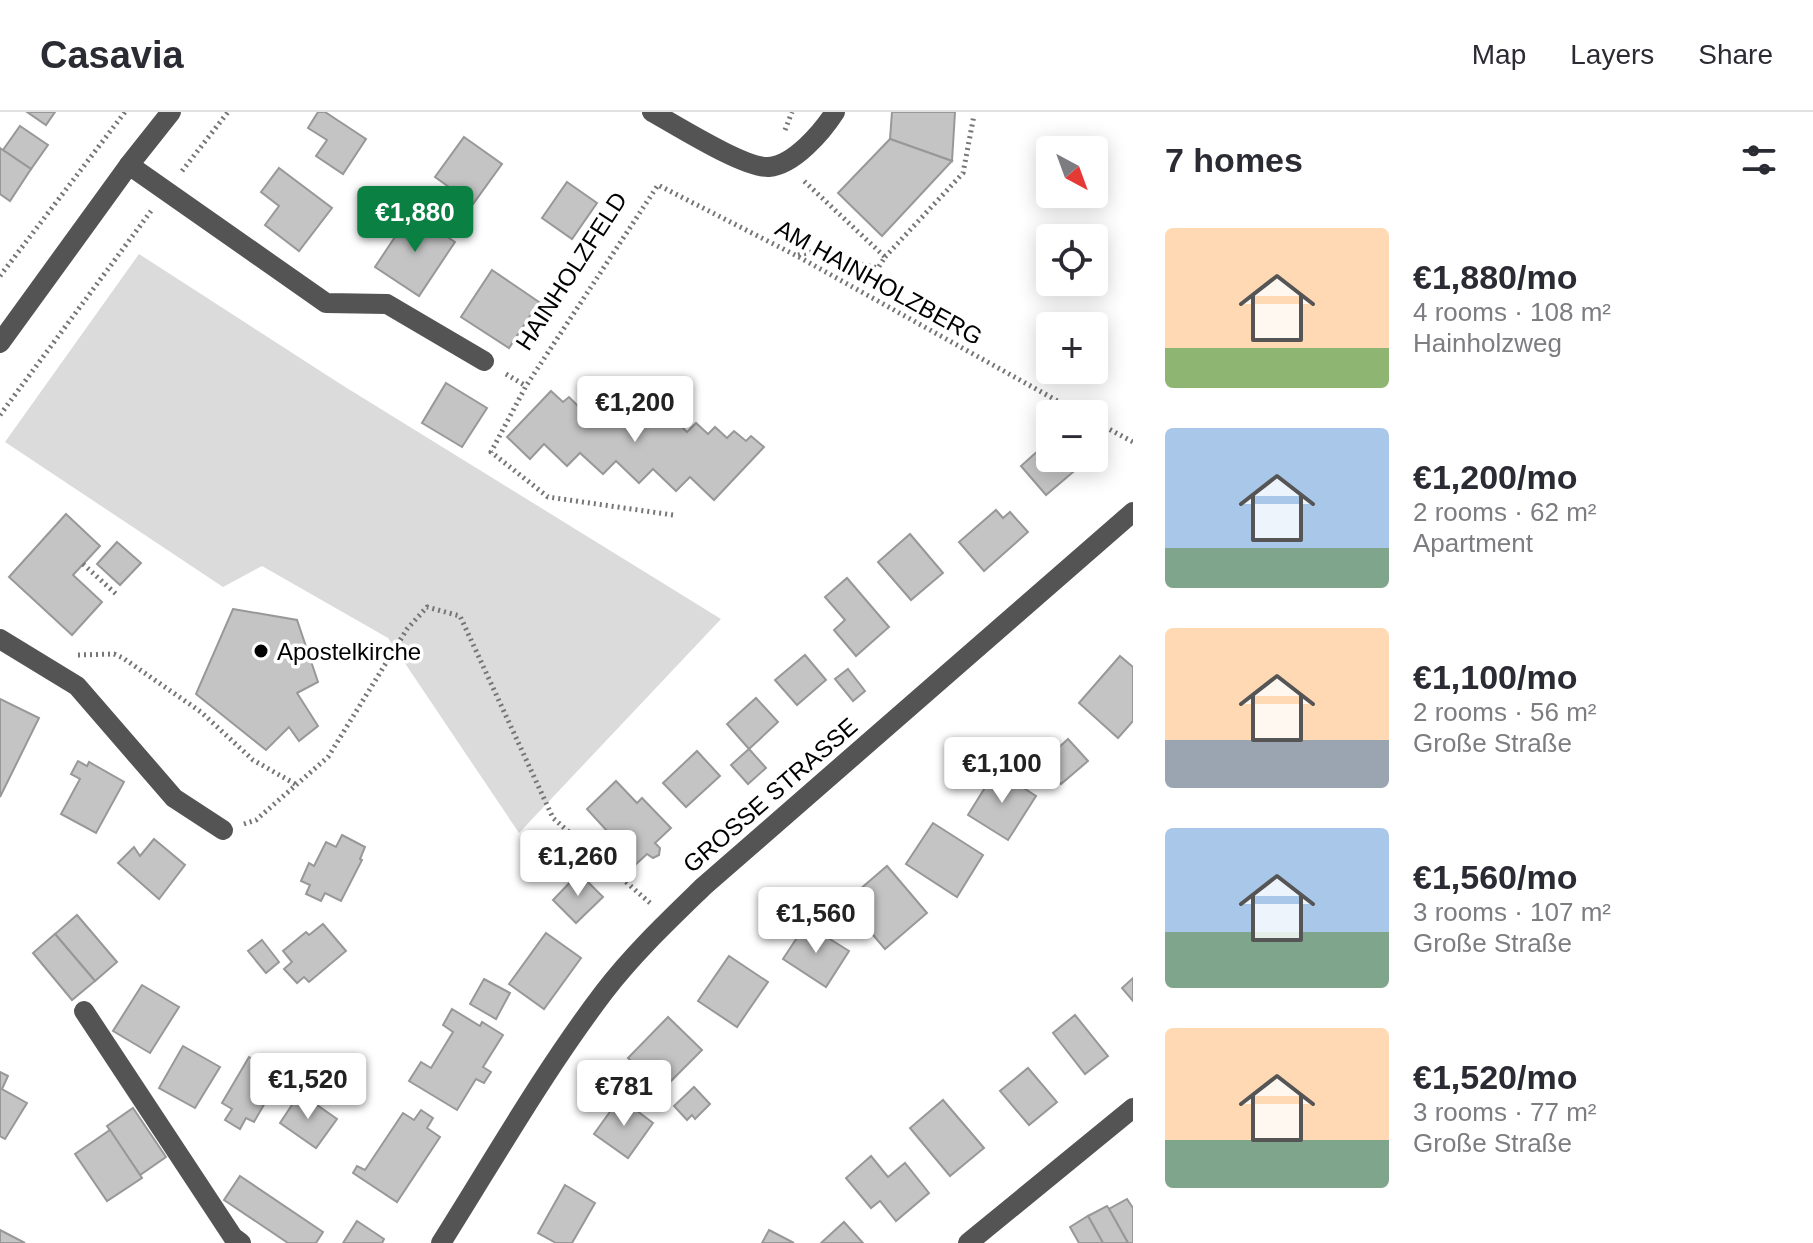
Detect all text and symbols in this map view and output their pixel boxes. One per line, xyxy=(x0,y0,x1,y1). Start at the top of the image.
text: Casavia xyxy=(40,34,184,76)
text: Map xyxy=(1472,39,1526,70)
text: Layers xyxy=(1570,39,1654,70)
text: Share xyxy=(1698,39,1773,70)
north arrow xyxy=(1036,136,1108,208)
map controls xyxy=(1036,136,1108,472)
icon: filters xyxy=(1737,138,1781,182)
text: 7 homes xyxy=(1165,141,1303,179)
pin: €1,880 xyxy=(350,186,480,254)
street label: HAINHOLZFELD xyxy=(510,187,632,355)
text: €1,880 xyxy=(375,197,455,227)
street label: AM HAINHOLZBERG xyxy=(771,214,987,350)
button: locate xyxy=(1036,224,1108,296)
text: €1,880/mo xyxy=(1413,258,1577,296)
icon: home xyxy=(1229,260,1325,356)
text: 4 rooms · 108 m² xyxy=(1413,297,1611,327)
button: + xyxy=(1036,312,1108,384)
text: Hainholzweg xyxy=(1413,328,1562,358)
pin: €1,200 xyxy=(570,376,700,444)
text: €1,200 xyxy=(595,387,675,417)
button: − xyxy=(1036,400,1108,472)
text: €1,200/mo xyxy=(1413,458,1577,496)
icon: home xyxy=(1229,460,1325,556)
text: 2 rooms · 62 m² xyxy=(1413,497,1597,527)
text: Apartment xyxy=(1413,528,1533,558)
place label: Apostelkirche xyxy=(277,638,421,665)
marker: Apostelkirche xyxy=(252,642,270,660)
text: €1,100/mo xyxy=(1413,658,1577,696)
icon: home xyxy=(1229,660,1325,756)
text: 2 rooms · 56 m² xyxy=(1413,697,1597,727)
street label: GROSSE STRASSE xyxy=(678,712,862,878)
text: Große Straße xyxy=(1413,728,1572,758)
pin: €1,100 xyxy=(937,737,1067,805)
text: €1,100 xyxy=(962,748,1042,778)
pin: €1,260 xyxy=(513,830,643,898)
text: €1,260 xyxy=(538,841,618,871)
text: €1,560/mo xyxy=(1413,858,1577,896)
icon: home xyxy=(1229,860,1325,956)
pin: €1,560 xyxy=(751,887,881,955)
text: 3 rooms · 107 m² xyxy=(1413,897,1611,927)
text: €1,560 xyxy=(776,898,856,928)
text: Große Straße xyxy=(1413,928,1572,958)
pin: €1,520 xyxy=(243,1053,373,1121)
text: €1,520/mo xyxy=(1413,1058,1577,1096)
pin: €781 xyxy=(577,1060,671,1128)
icon: home xyxy=(1229,1060,1325,1156)
text: €1,520 xyxy=(268,1064,348,1094)
text: €781 xyxy=(595,1071,653,1101)
text: 3 rooms · 77 m² xyxy=(1413,1097,1597,1127)
text: Große Straße xyxy=(1413,1128,1572,1158)

